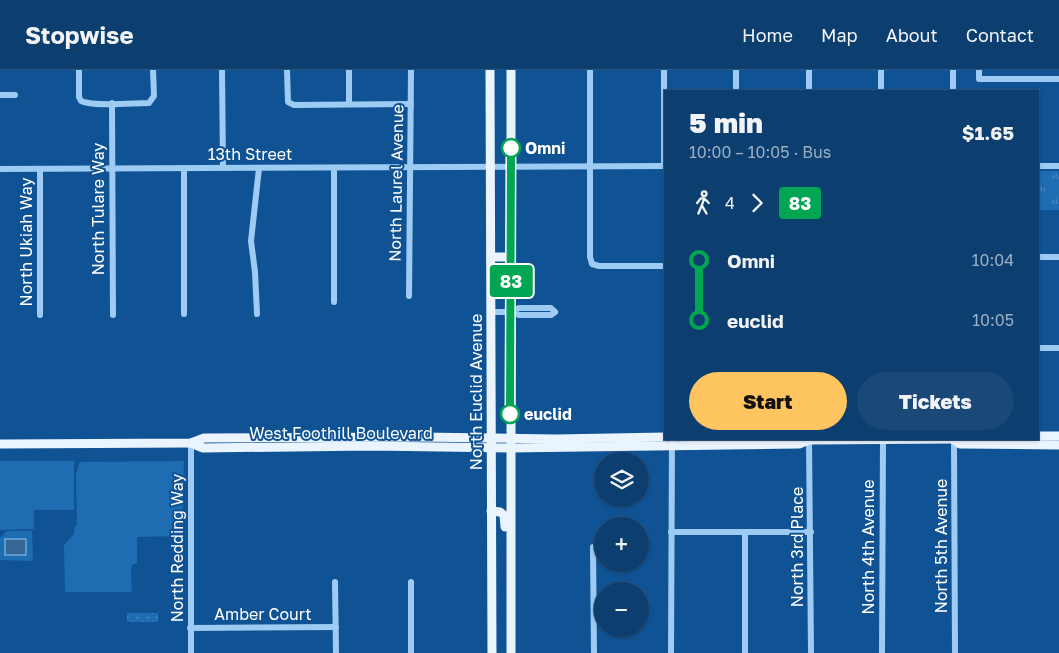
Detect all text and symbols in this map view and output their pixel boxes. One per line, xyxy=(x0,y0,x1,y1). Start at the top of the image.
text: Stopwise xyxy=(25,20,134,49)
text: Home xyxy=(742,24,793,46)
text: Map xyxy=(821,24,858,46)
text: About xyxy=(886,24,938,46)
text: Contact xyxy=(966,24,1034,46)
street label: North Laurel Avenue xyxy=(385,104,407,262)
text: 5 min xyxy=(689,106,763,139)
text: $1.65 xyxy=(962,121,1014,144)
marker: Omni xyxy=(501,138,521,158)
place label: Omni xyxy=(525,138,565,158)
text: 10:00 – 10:05 · Bus xyxy=(689,142,831,162)
street label: North Tulare Way xyxy=(88,143,108,275)
street label: 13th Street xyxy=(208,144,292,164)
street label: North Ukiah Way xyxy=(16,178,36,306)
icon: walk xyxy=(689,189,717,217)
icon: forward xyxy=(743,189,771,217)
text: 83 xyxy=(789,192,811,214)
text: 4 xyxy=(725,193,735,213)
text: Omni xyxy=(727,249,775,272)
text: 10:04 xyxy=(972,250,1014,270)
line badge: 83 xyxy=(488,265,534,297)
text: 83 xyxy=(500,270,522,292)
text: euclid xyxy=(727,309,784,332)
text: 10:05 xyxy=(972,310,1014,330)
street label: North Euclid Avenue xyxy=(466,314,486,470)
button: Start xyxy=(689,372,847,430)
button: Tickets xyxy=(857,372,1014,430)
marker: euclid xyxy=(500,404,520,424)
place label: euclid xyxy=(524,404,572,424)
street label: West Foothill Boulevard xyxy=(249,423,433,443)
map controls xyxy=(594,452,649,637)
button: layers xyxy=(594,452,649,507)
street label: North Redding Way xyxy=(167,474,187,622)
street label: North 4th Avenue xyxy=(858,479,878,615)
street label: North 5th Avenue xyxy=(931,479,951,613)
street label: North 3rd Place xyxy=(787,487,807,607)
button: + xyxy=(594,517,649,572)
button: − xyxy=(594,582,649,637)
street label: Amber Court xyxy=(214,604,312,624)

